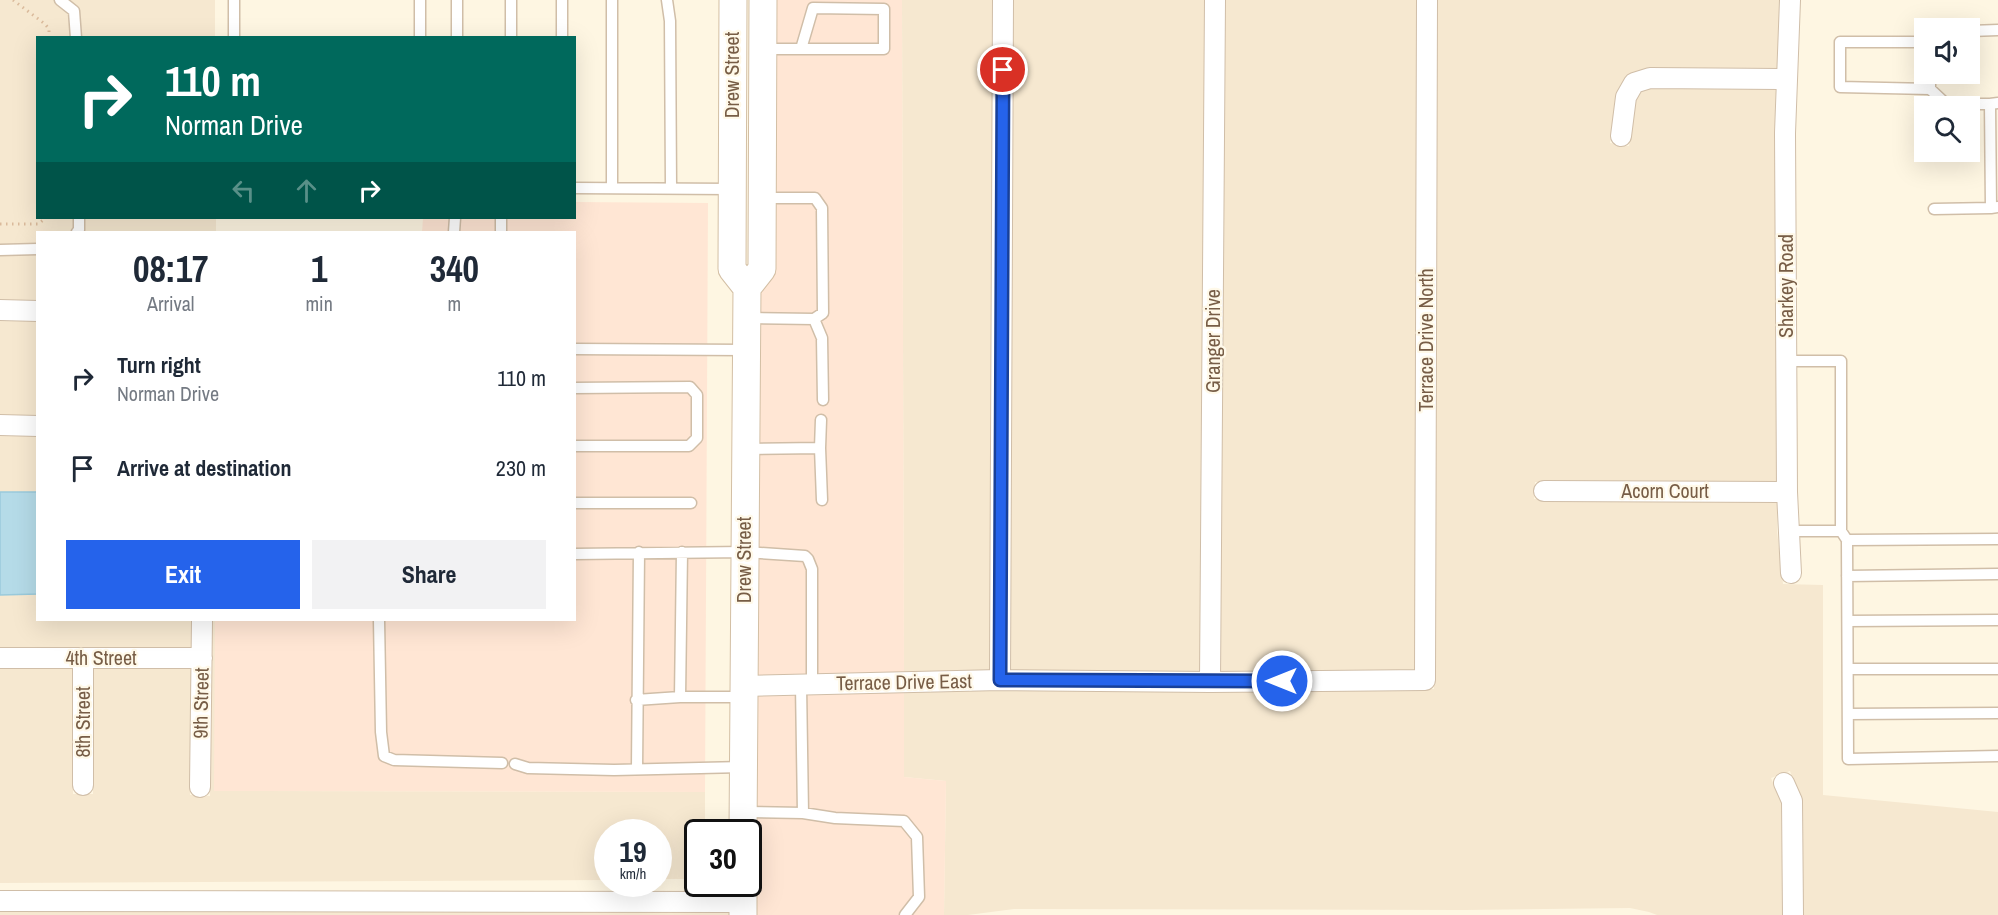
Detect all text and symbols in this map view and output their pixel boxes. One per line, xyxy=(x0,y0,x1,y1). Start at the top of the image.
map controls xyxy=(1914,18,1980,162)
button: sound xyxy=(1914,18,1980,84)
street label: Drew Street xyxy=(718,31,745,118)
pin xyxy=(977,44,1028,95)
text: 110 m xyxy=(165,53,261,109)
icon: arrive xyxy=(986,53,1019,86)
icon: right xyxy=(66,60,144,138)
button: search xyxy=(1914,96,1980,162)
text: Norman Drive xyxy=(165,107,303,143)
icon: left xyxy=(227,174,260,207)
icon: ahead xyxy=(290,174,323,207)
icon: right xyxy=(353,174,386,207)
street label: Sharkey Road xyxy=(1772,234,1799,338)
text: 08:17 xyxy=(133,245,208,293)
text: 1 xyxy=(311,245,327,293)
text: 340 xyxy=(430,245,479,293)
street label: Terrace Drive North xyxy=(1412,268,1439,412)
street label: Granger Drive xyxy=(1199,289,1226,393)
text: Arrival xyxy=(147,290,194,317)
text: min xyxy=(305,290,333,317)
text: m xyxy=(448,290,461,317)
text: Turn right xyxy=(117,350,201,380)
icon: right xyxy=(66,362,99,395)
text: 110 m xyxy=(497,363,546,393)
text: Norman Drive xyxy=(117,380,219,407)
icon: arrive xyxy=(66,452,99,485)
text: Arrive at destination xyxy=(117,453,291,483)
text: 230 m xyxy=(496,453,546,483)
street label: Acorn Court xyxy=(1620,477,1709,504)
street label: Drew Street xyxy=(730,516,757,603)
button: Exit xyxy=(66,540,300,609)
button: Share xyxy=(312,540,546,609)
street label: 4th Street xyxy=(65,644,137,671)
position arrow xyxy=(1250,649,1314,713)
street label: 9th Street xyxy=(186,667,215,739)
street label: Terrace Drive East xyxy=(836,667,973,696)
street label: 8th Street xyxy=(69,686,96,758)
speed limit sign: 30 xyxy=(684,819,762,897)
text: 19 xyxy=(619,831,647,871)
text: km/h xyxy=(620,863,646,884)

